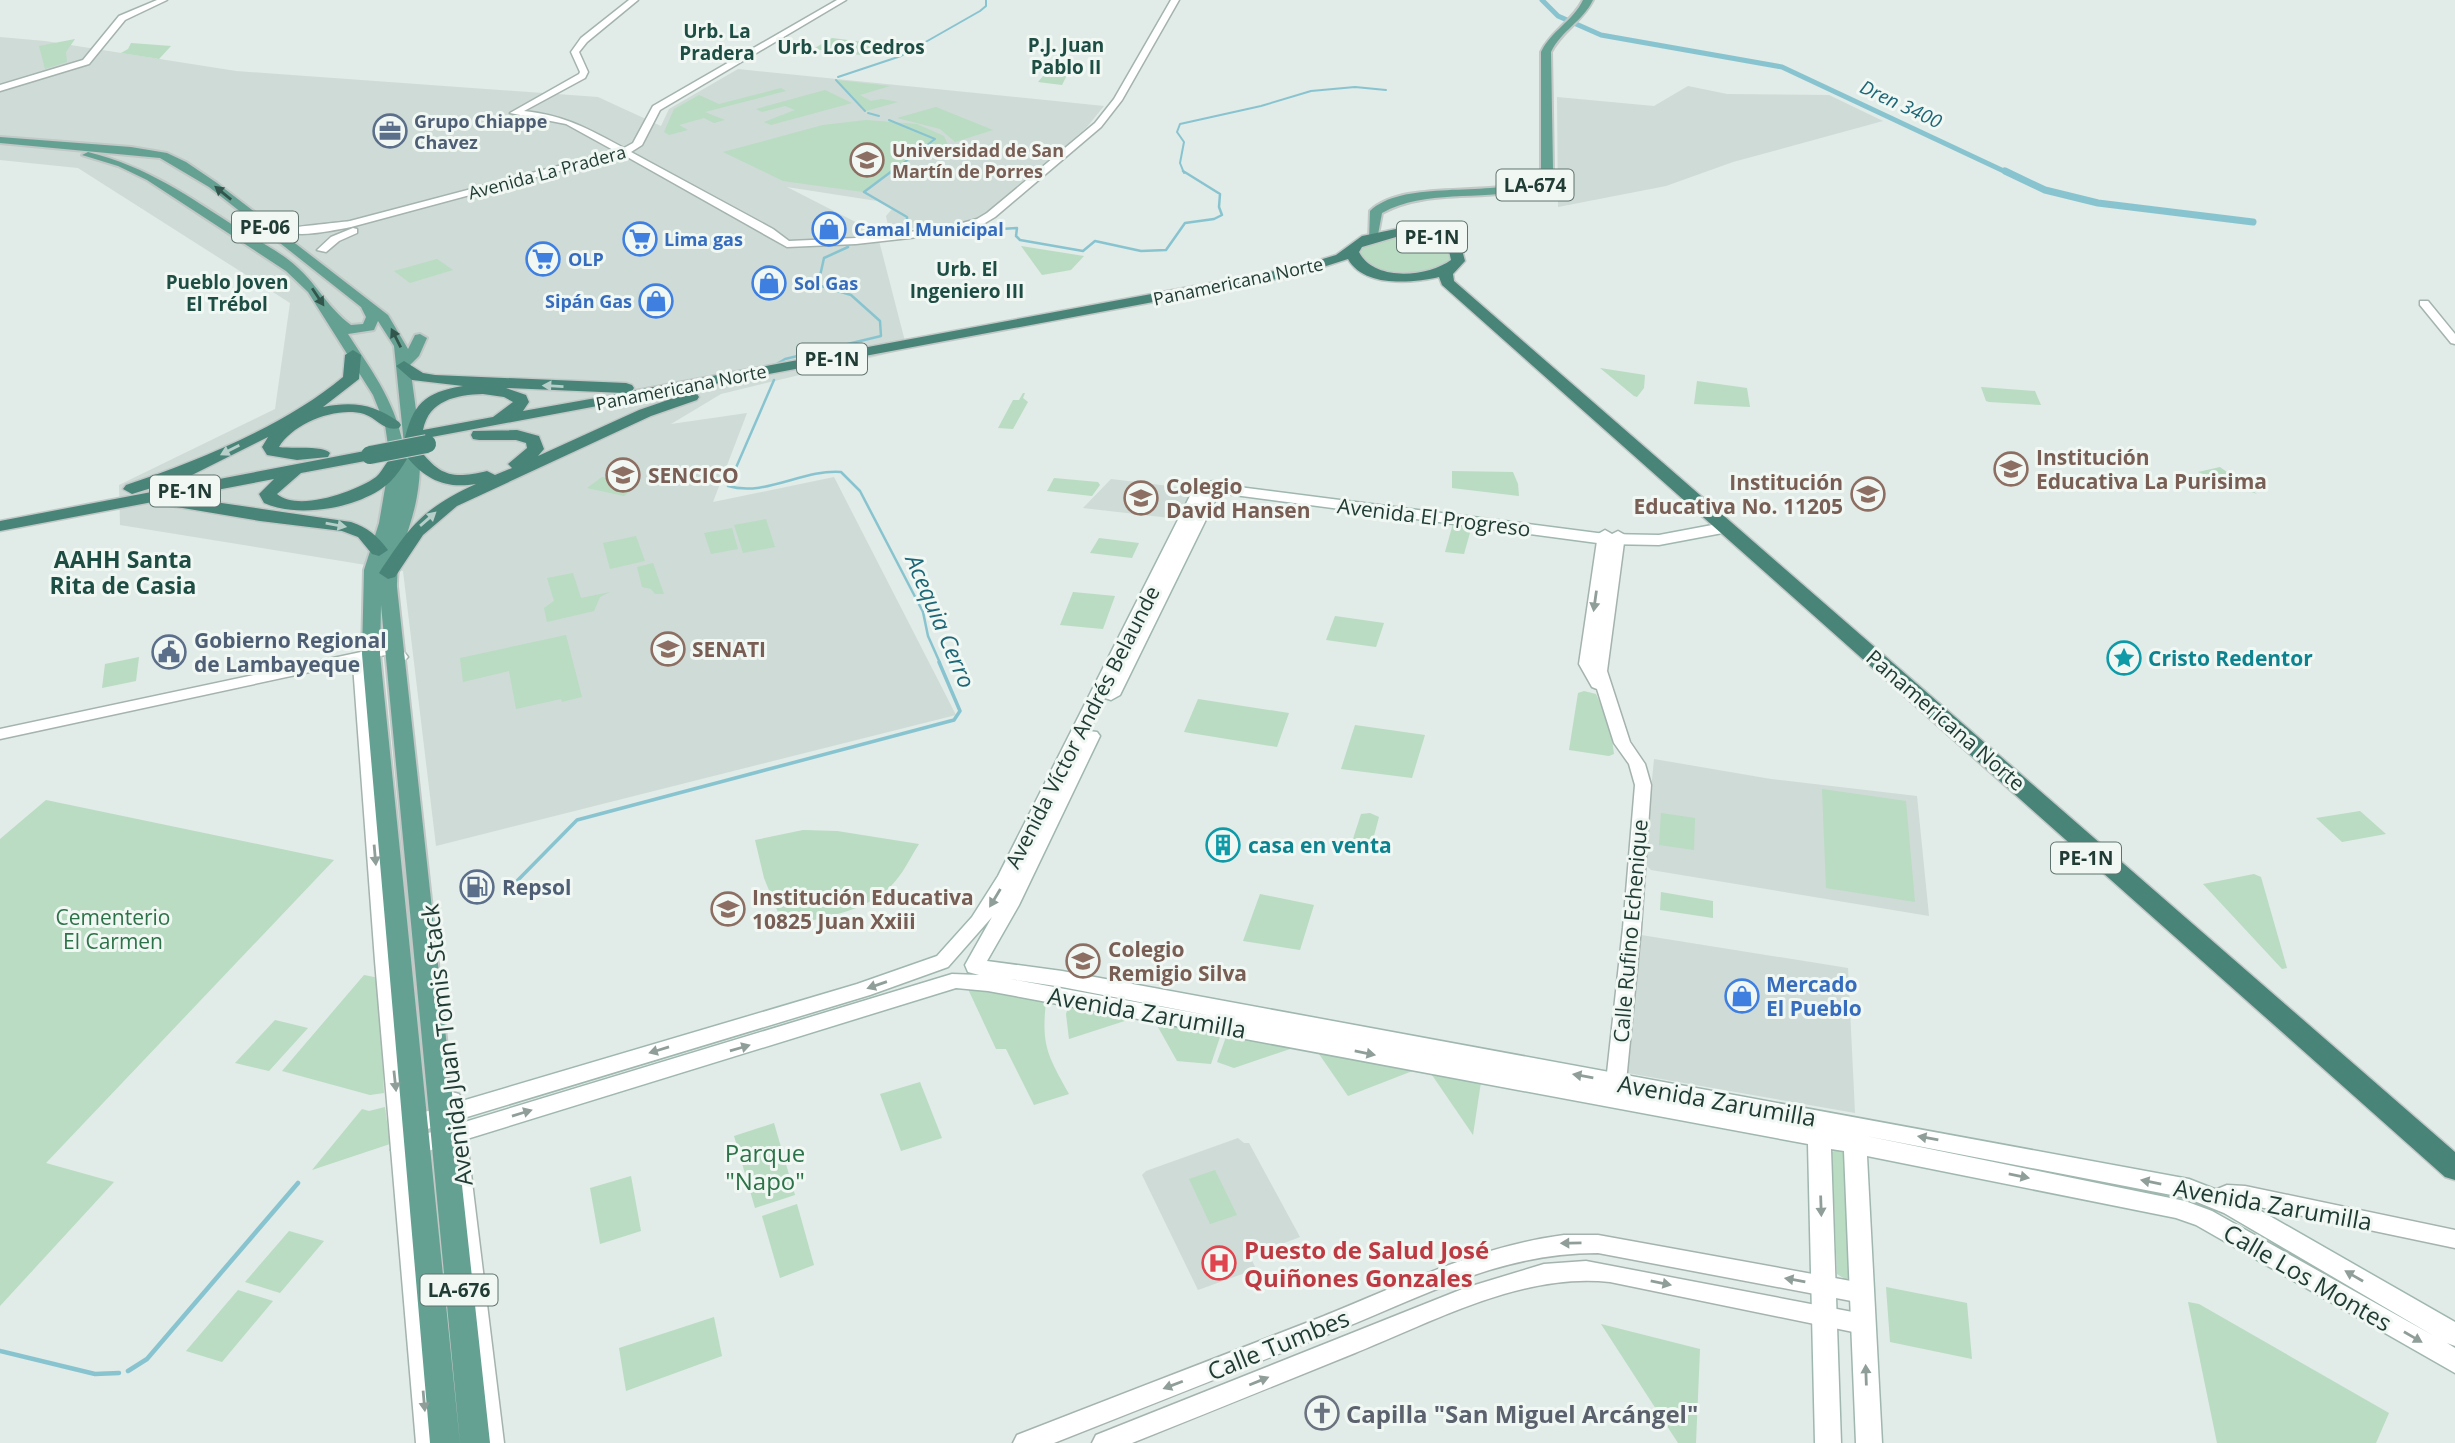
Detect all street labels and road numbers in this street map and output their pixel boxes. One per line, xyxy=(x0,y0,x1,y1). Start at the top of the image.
street label: Avenida La Pradera xyxy=(465,139,629,205)
road number: LA-674 xyxy=(1496,169,1574,200)
road number: PE-06 xyxy=(232,212,298,243)
road number: PE-1N xyxy=(1397,221,1467,252)
street label: Panamericana Norte xyxy=(1151,251,1325,311)
road number: PE-1N xyxy=(797,344,867,374)
street label: Panamericana Norte xyxy=(594,359,768,415)
road number: PE-1N xyxy=(150,476,220,506)
street label: Avenida El Progreso xyxy=(1336,491,1532,543)
street label: Avenida Víctor Andrés Belaunde xyxy=(998,581,1166,873)
street label: Panamericana Norte xyxy=(1861,643,2031,797)
street label: Calle Rufino Echenique xyxy=(1606,818,1654,1044)
road number: PE-1N xyxy=(2051,842,2121,874)
street label: Avenida Juan Tomis Stack xyxy=(412,902,480,1188)
street label: Avenida Zarumilla xyxy=(1045,978,1249,1046)
street label: Avenida Zarumilla xyxy=(1615,1066,1819,1134)
street label: Avenida Zarumilla xyxy=(2171,1170,2375,1238)
street label: Calle Los Montes xyxy=(2218,1215,2398,1339)
road number: LA-676 xyxy=(420,1274,498,1306)
street label: Calle Tumbes xyxy=(1202,1301,1354,1387)

